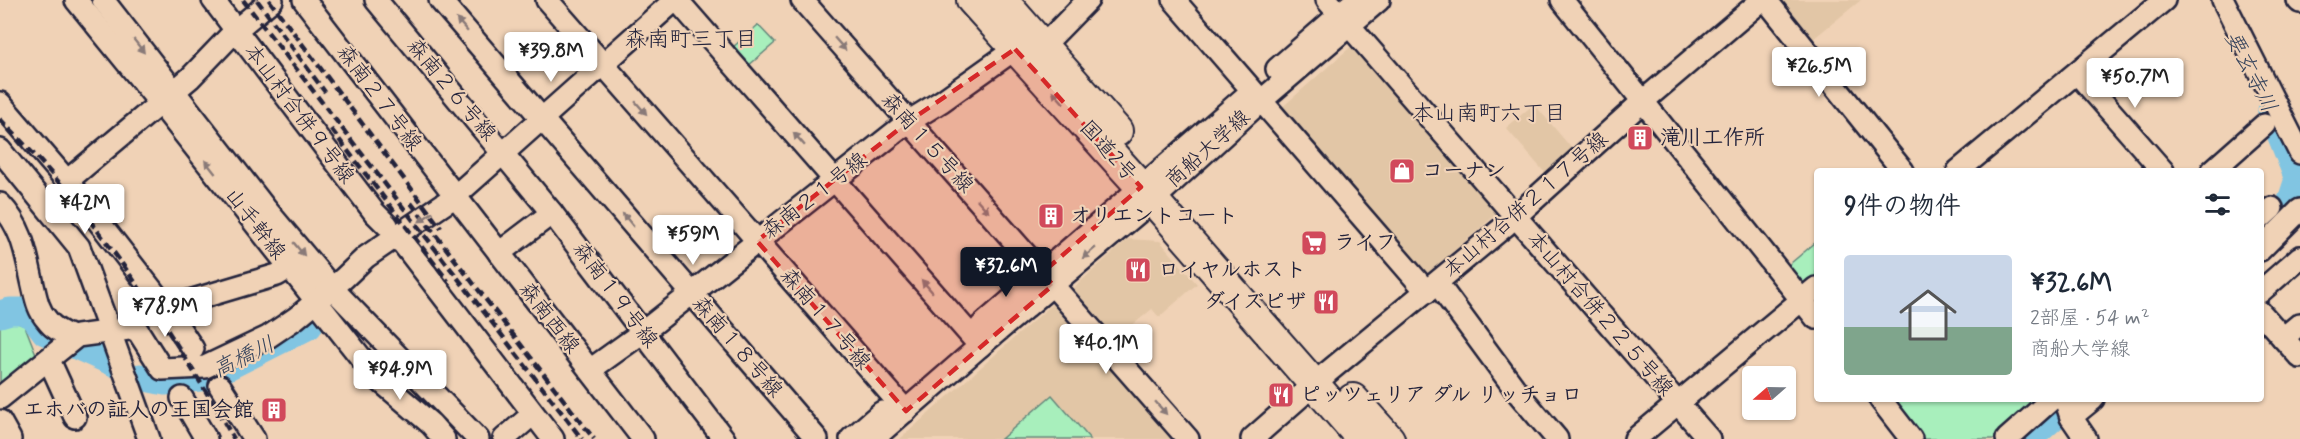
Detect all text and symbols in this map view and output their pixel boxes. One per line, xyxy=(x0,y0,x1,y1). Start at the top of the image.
one-way arrow xyxy=(456,18,469,33)
district label: 森南町三丁目 xyxy=(625,26,757,54)
water label: 要玄寺川 xyxy=(2218,26,2282,118)
pin: ¥39.8M xyxy=(502,32,600,83)
street label: 森南２６号線 xyxy=(400,33,502,147)
one-way arrow xyxy=(833,36,846,51)
one-way arrow xyxy=(133,38,145,54)
street label: 本山村合併９号線 xyxy=(237,38,361,190)
text: ¥39.8M xyxy=(518,38,584,65)
street label: 森南２７号線 xyxy=(330,39,428,157)
pin: ¥26.5M xyxy=(1770,47,1868,98)
text: ¥26.5M xyxy=(1786,53,1852,80)
pin: ¥50.7M xyxy=(2086,58,2184,109)
text: ¥50.7M xyxy=(2101,64,2169,91)
street label: 森南１５号線 xyxy=(874,87,980,199)
one-way arrow xyxy=(1052,90,1065,105)
one-way arrow xyxy=(634,100,648,115)
district label: 本山南町六丁目 xyxy=(1412,100,1566,128)
street label: 商船大学線 xyxy=(1160,103,1256,195)
street label: 国道2号 xyxy=(1073,114,1143,188)
building icon: 滝川工作所 xyxy=(1625,123,1655,153)
place label: 滝川工作所 xyxy=(1660,124,1765,152)
street label: 本山村合併２１７号線 xyxy=(1438,126,1614,284)
one-way arrow xyxy=(793,132,806,147)
street label: 森南２１号線 xyxy=(757,146,873,246)
shop icon: コーナン xyxy=(1387,156,1417,186)
place label: コーナン xyxy=(1422,157,1506,185)
one-way arrow xyxy=(204,159,217,175)
street label: 山手幹線 xyxy=(218,182,292,266)
pin: ¥42M xyxy=(49,184,121,235)
icon: filters xyxy=(2201,188,2234,221)
text: ¥42M xyxy=(59,190,111,217)
text: 9件の物件 xyxy=(1844,190,1961,224)
one-way arrow xyxy=(976,198,989,213)
building icon: オリエントコート xyxy=(1036,201,1066,231)
place label: オリエントコート xyxy=(1070,202,1238,230)
one-way arrow xyxy=(418,211,434,222)
one-way arrow xyxy=(622,213,635,228)
pin: ¥59M xyxy=(657,215,729,266)
text: ¥59M xyxy=(667,221,720,248)
street label: 本山村合併２２５号線 xyxy=(1521,226,1679,402)
supermarket icon: ライフ xyxy=(1299,228,1329,258)
place label: ライフ xyxy=(1334,229,1397,257)
street label: 森南１９号線 xyxy=(566,236,664,354)
one-way arrow xyxy=(292,241,305,256)
one-way arrow xyxy=(1081,246,1097,259)
pin: ¥32.6M xyxy=(957,247,1055,298)
text: ¥32.6M xyxy=(974,253,1038,280)
restaurant icon: ロイヤルホスト xyxy=(1123,255,1153,285)
place label: ロイヤルホスト xyxy=(1158,256,1306,284)
street label: 森南１７号線 xyxy=(773,262,877,376)
text: ¥32.6M xyxy=(2030,267,2112,301)
street label: 森南西線 xyxy=(512,276,586,360)
one-way arrow xyxy=(921,279,934,294)
icon: home xyxy=(1892,279,1964,351)
pin: ¥78.9M xyxy=(116,287,214,338)
restaurant icon: ダイズピザ xyxy=(1311,287,1341,317)
place label: ダイズピザ xyxy=(1204,288,1306,316)
street label: 森南１８号線 xyxy=(685,290,789,404)
text: ¥78.9M xyxy=(132,293,198,320)
text: 2部屋 · 54 m² xyxy=(2030,305,2150,332)
pin: ¥40.1M xyxy=(1057,324,1155,375)
text: ¥40.1M xyxy=(1073,330,1139,357)
water label: 高橋川 xyxy=(208,331,280,385)
text: 商船大学線 xyxy=(2030,336,2130,363)
pin: ¥94.9M xyxy=(351,350,449,401)
text: ¥94.9M xyxy=(367,356,433,383)
north arrow xyxy=(1742,366,1796,420)
map controls xyxy=(1742,366,1796,420)
restaurant icon: ピッツェリア ダル リッチョロ xyxy=(1266,380,1296,410)
place label: ピッツェリア ダル リッチョロ xyxy=(1300,381,1582,409)
building icon: エホバの証人の王国会館 xyxy=(259,395,289,425)
place label: エホバの証人の王国会館 xyxy=(23,396,254,424)
one-way arrow xyxy=(1154,400,1167,415)

